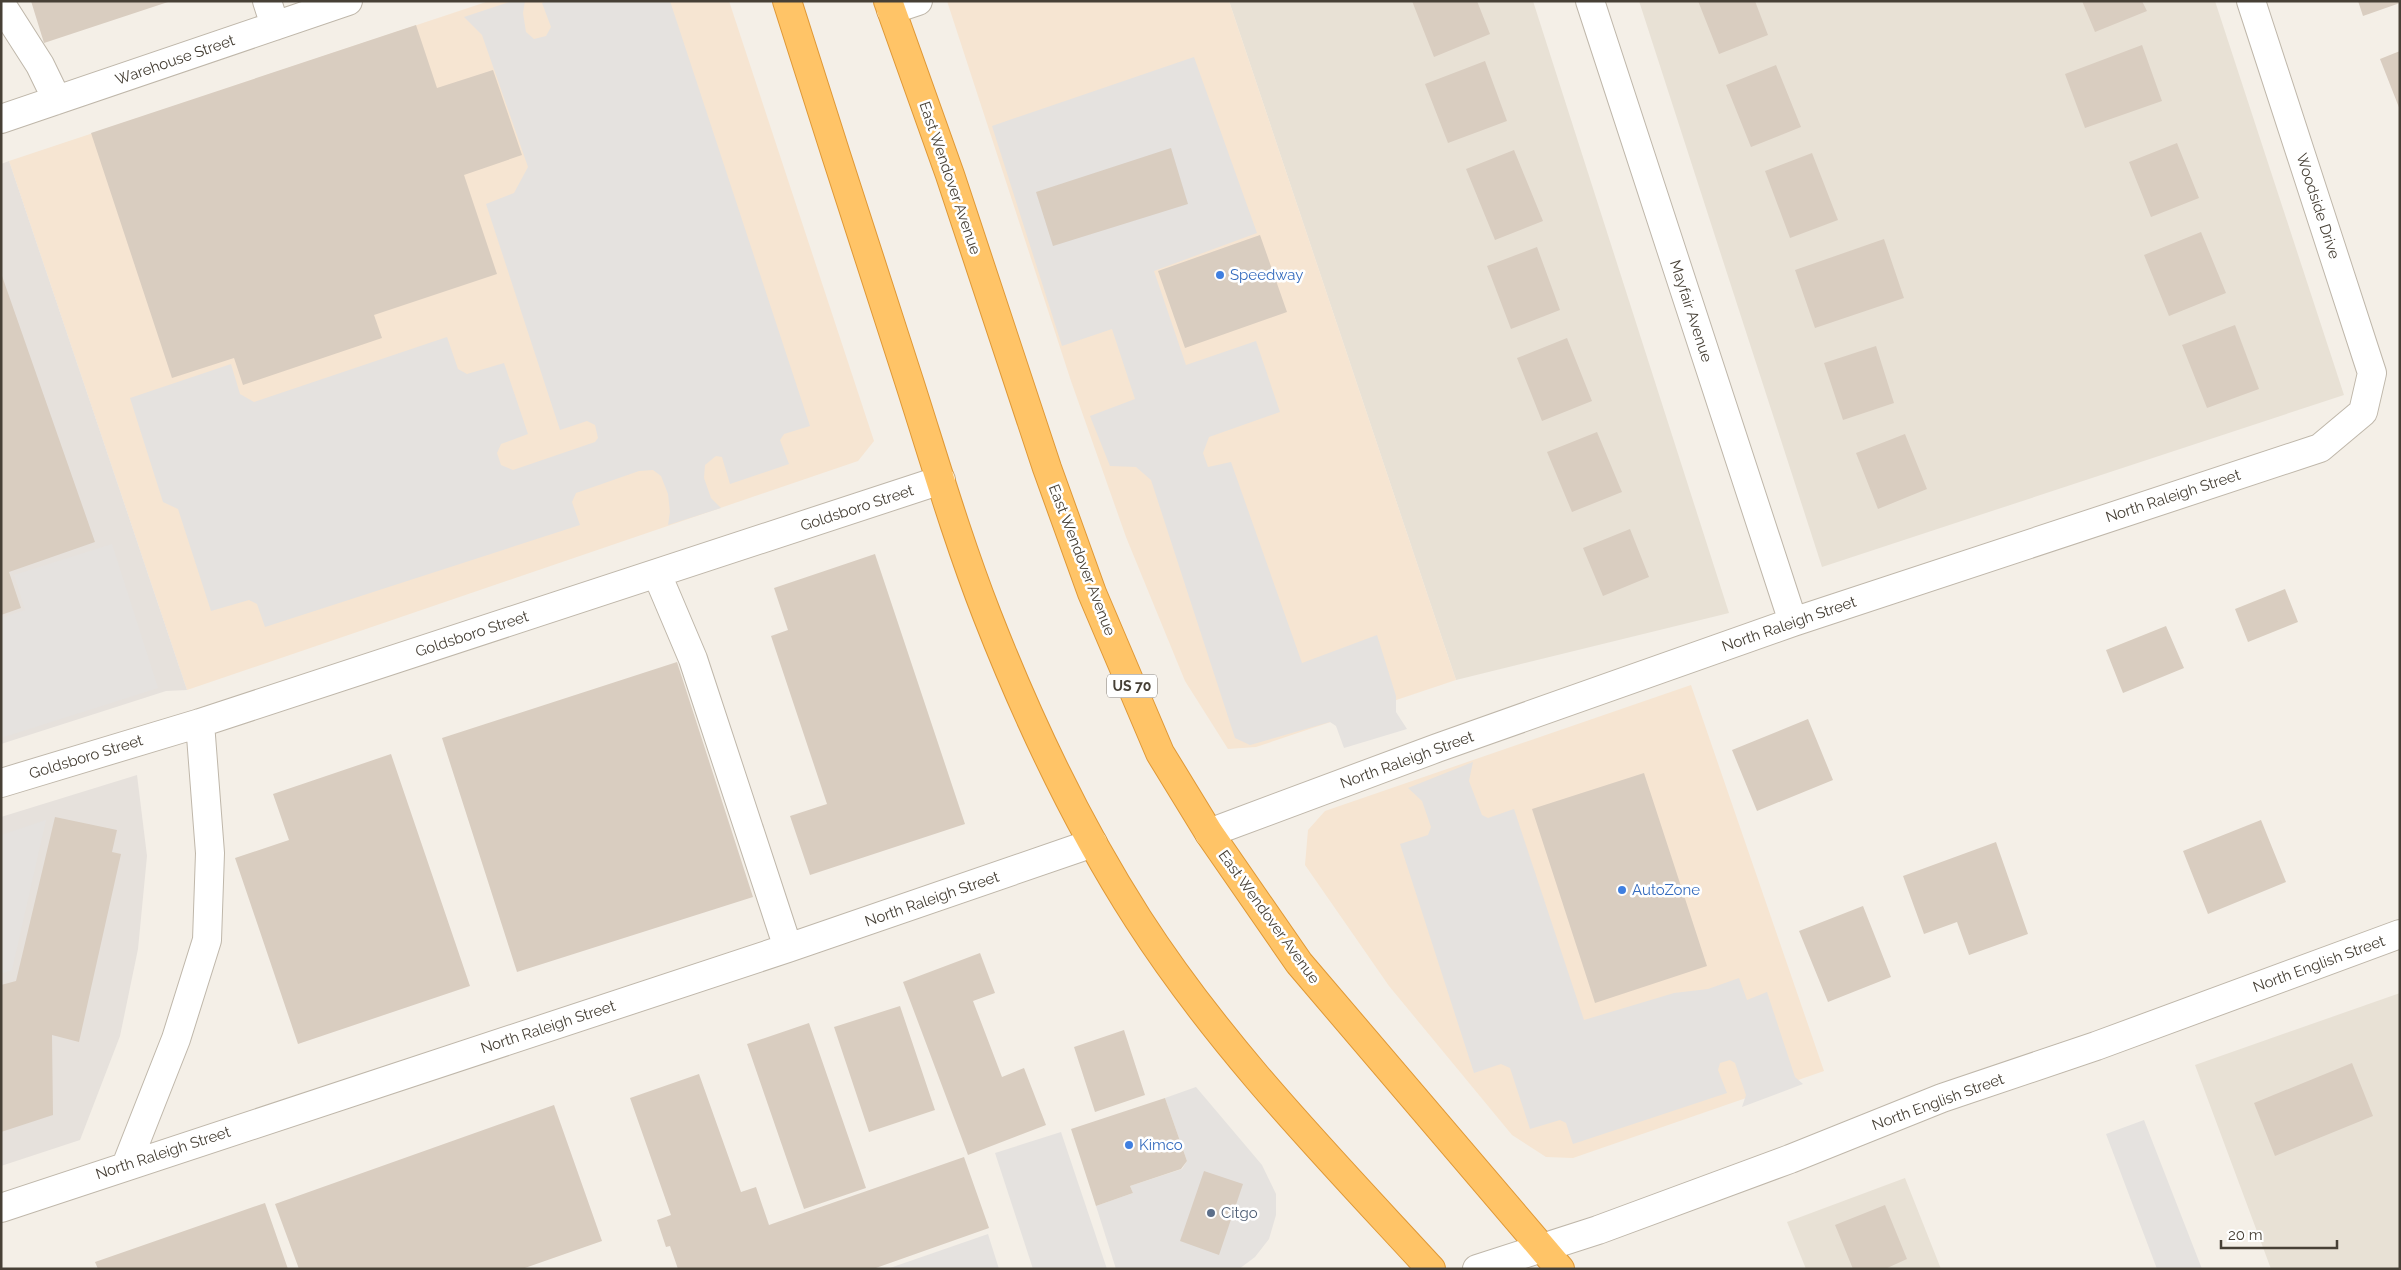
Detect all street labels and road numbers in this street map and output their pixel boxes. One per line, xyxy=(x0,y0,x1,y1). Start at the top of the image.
street label: Warehouse Street xyxy=(113,31,237,89)
street label: East Wendover Avenue xyxy=(915,99,985,257)
street label: Woodside Drive xyxy=(2292,151,2344,261)
street label: Mayfair Avenue xyxy=(1666,258,1716,365)
street label: North Raleigh Street xyxy=(2103,466,2243,526)
street label: Goldsboro Street xyxy=(798,481,916,535)
street label: East Wendover Avenue xyxy=(1045,482,1119,638)
street label: North Raleigh Street xyxy=(1720,593,1858,655)
street label: Goldsboro Street xyxy=(413,607,531,661)
road number: US 70 xyxy=(1107,674,1157,698)
street label: North Raleigh Street xyxy=(1338,727,1476,793)
street label: Goldsboro Street xyxy=(27,731,145,783)
street label: East Wendover Avenue xyxy=(1215,847,1324,987)
street label: North Raleigh Street xyxy=(863,868,1001,930)
street label: North English Street xyxy=(2251,932,2387,996)
street label: North Raleigh Street xyxy=(478,997,618,1057)
street label: North English Street xyxy=(1870,1070,2006,1134)
street label: North Raleigh Street xyxy=(93,1123,233,1183)

